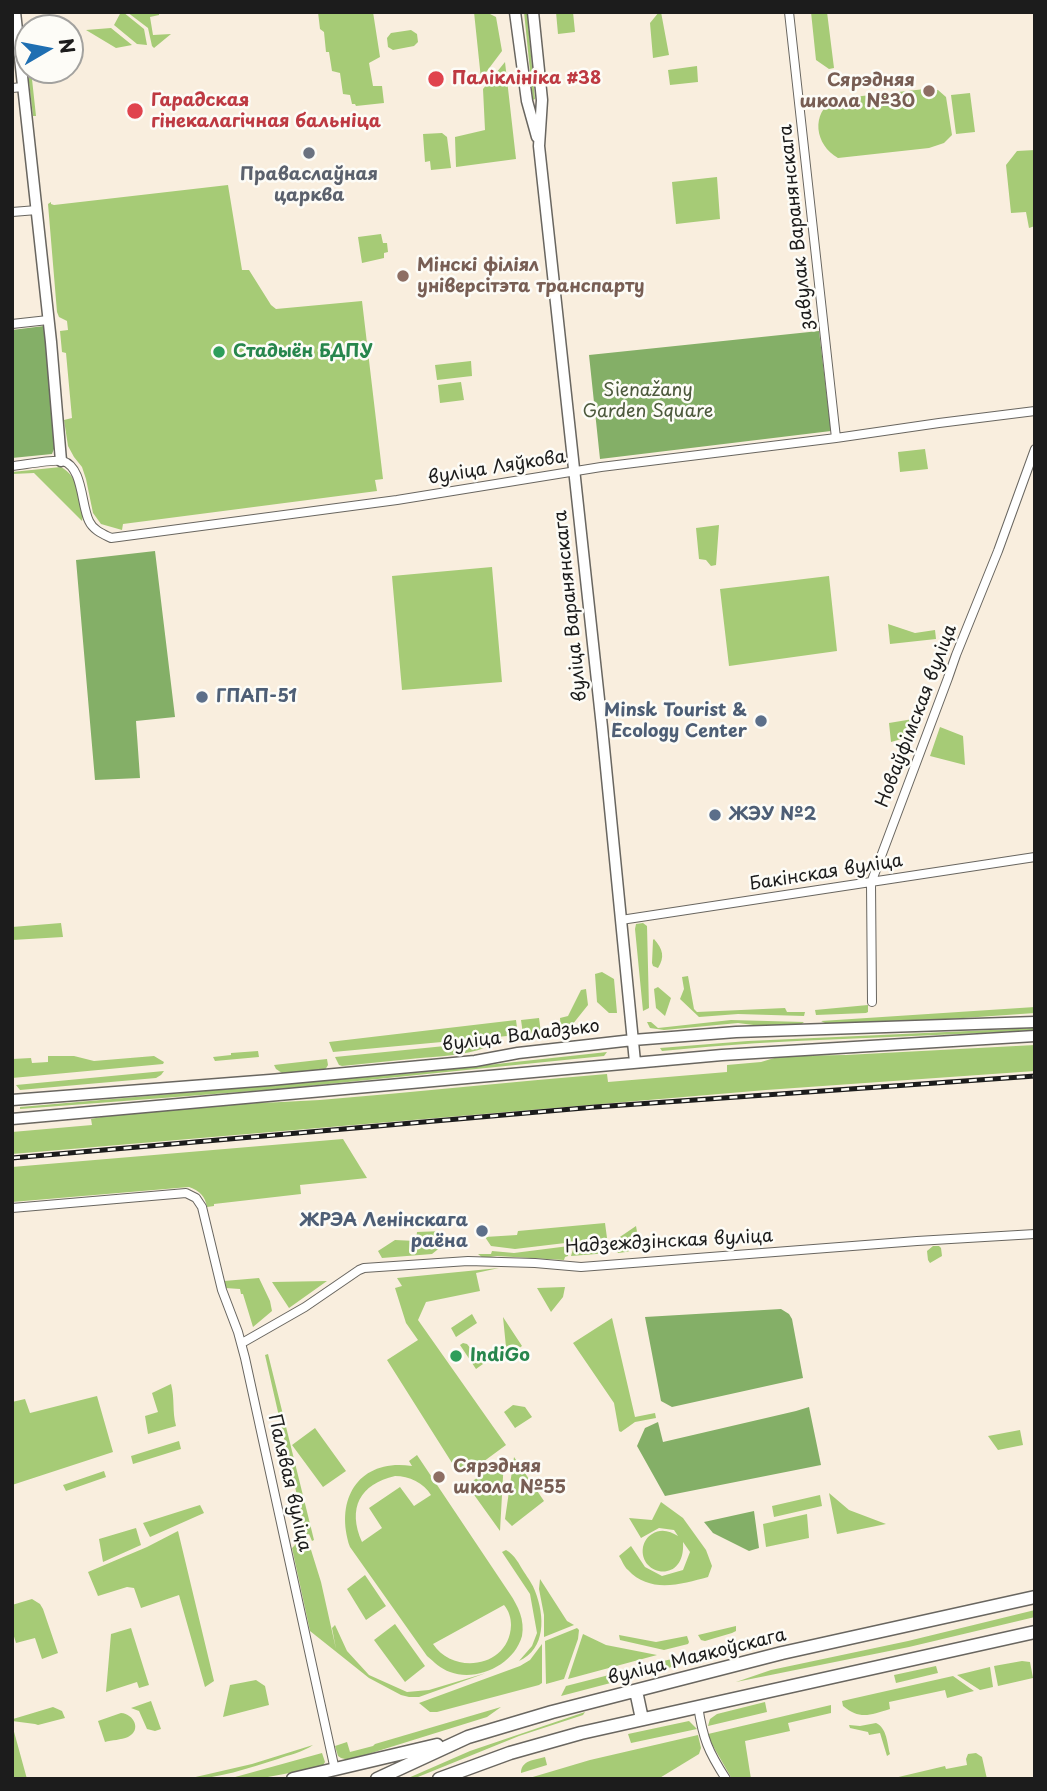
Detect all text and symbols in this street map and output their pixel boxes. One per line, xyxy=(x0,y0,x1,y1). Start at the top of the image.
north arrow xyxy=(14,14,84,84)
text: N xyxy=(53,36,83,56)
place label: Паліклініка #38 xyxy=(452,68,601,90)
marker: Паліклініка #38 xyxy=(426,69,446,89)
place label: Сярэдняя школа №30 xyxy=(800,70,915,112)
marker: Сярэдняя школа №30 xyxy=(921,83,937,99)
place label: Гарадская гінекалагічная бальніца xyxy=(151,90,381,132)
marker: Гарадская гінекалагічная бальніца xyxy=(125,101,145,121)
street label: завулак Варанянскага xyxy=(775,123,819,331)
marker: Праваслаўная царква xyxy=(301,145,317,161)
place label: Праваслаўная царква xyxy=(240,164,378,206)
place label: Мінскі філіял універсітэта транспарту xyxy=(417,255,644,298)
marker: Мінскі філіял універсітэта транспарту xyxy=(395,268,411,284)
place label: Стадыён БДПУ xyxy=(233,341,373,363)
marker: Стадыён БДПУ xyxy=(211,344,227,360)
park label: Sienažany Garden Square xyxy=(583,380,713,422)
street label: вуліца Ляўкова xyxy=(426,446,568,490)
street label: вуліца Варанянскага xyxy=(550,509,592,703)
street label: Новаўфімская вуліца xyxy=(872,621,962,811)
place label: ГПАП-51 xyxy=(216,686,297,708)
marker: ГПАП-51 xyxy=(194,689,210,705)
place label: Minsk Tourist & Ecology Center xyxy=(604,700,747,742)
marker: Minsk Tourist & Ecology Center xyxy=(753,713,769,729)
place label: ЖЭУ №2 xyxy=(729,804,816,826)
marker: ЖЭУ №2 xyxy=(707,807,723,823)
street label: Бакінская вуліца xyxy=(748,850,904,896)
street label: вуліца Валадзько xyxy=(441,1016,601,1056)
place label: ЖРЭА Ленінскага раёна xyxy=(300,1210,468,1252)
marker: ЖРЭА Ленінскага раёна xyxy=(474,1223,490,1239)
street label: Надзеждзінская вуліца xyxy=(564,1226,774,1258)
place label: IndiGo xyxy=(470,1345,530,1367)
marker: IndiGo xyxy=(448,1348,464,1364)
street label: Палявая вуліца xyxy=(263,1412,315,1554)
place label: Сярэдняя школа №55 xyxy=(453,1456,566,1498)
marker: Сярэдняя школа №55 xyxy=(431,1469,447,1485)
street label: вуліца Маякоўскага xyxy=(606,1624,788,1690)

